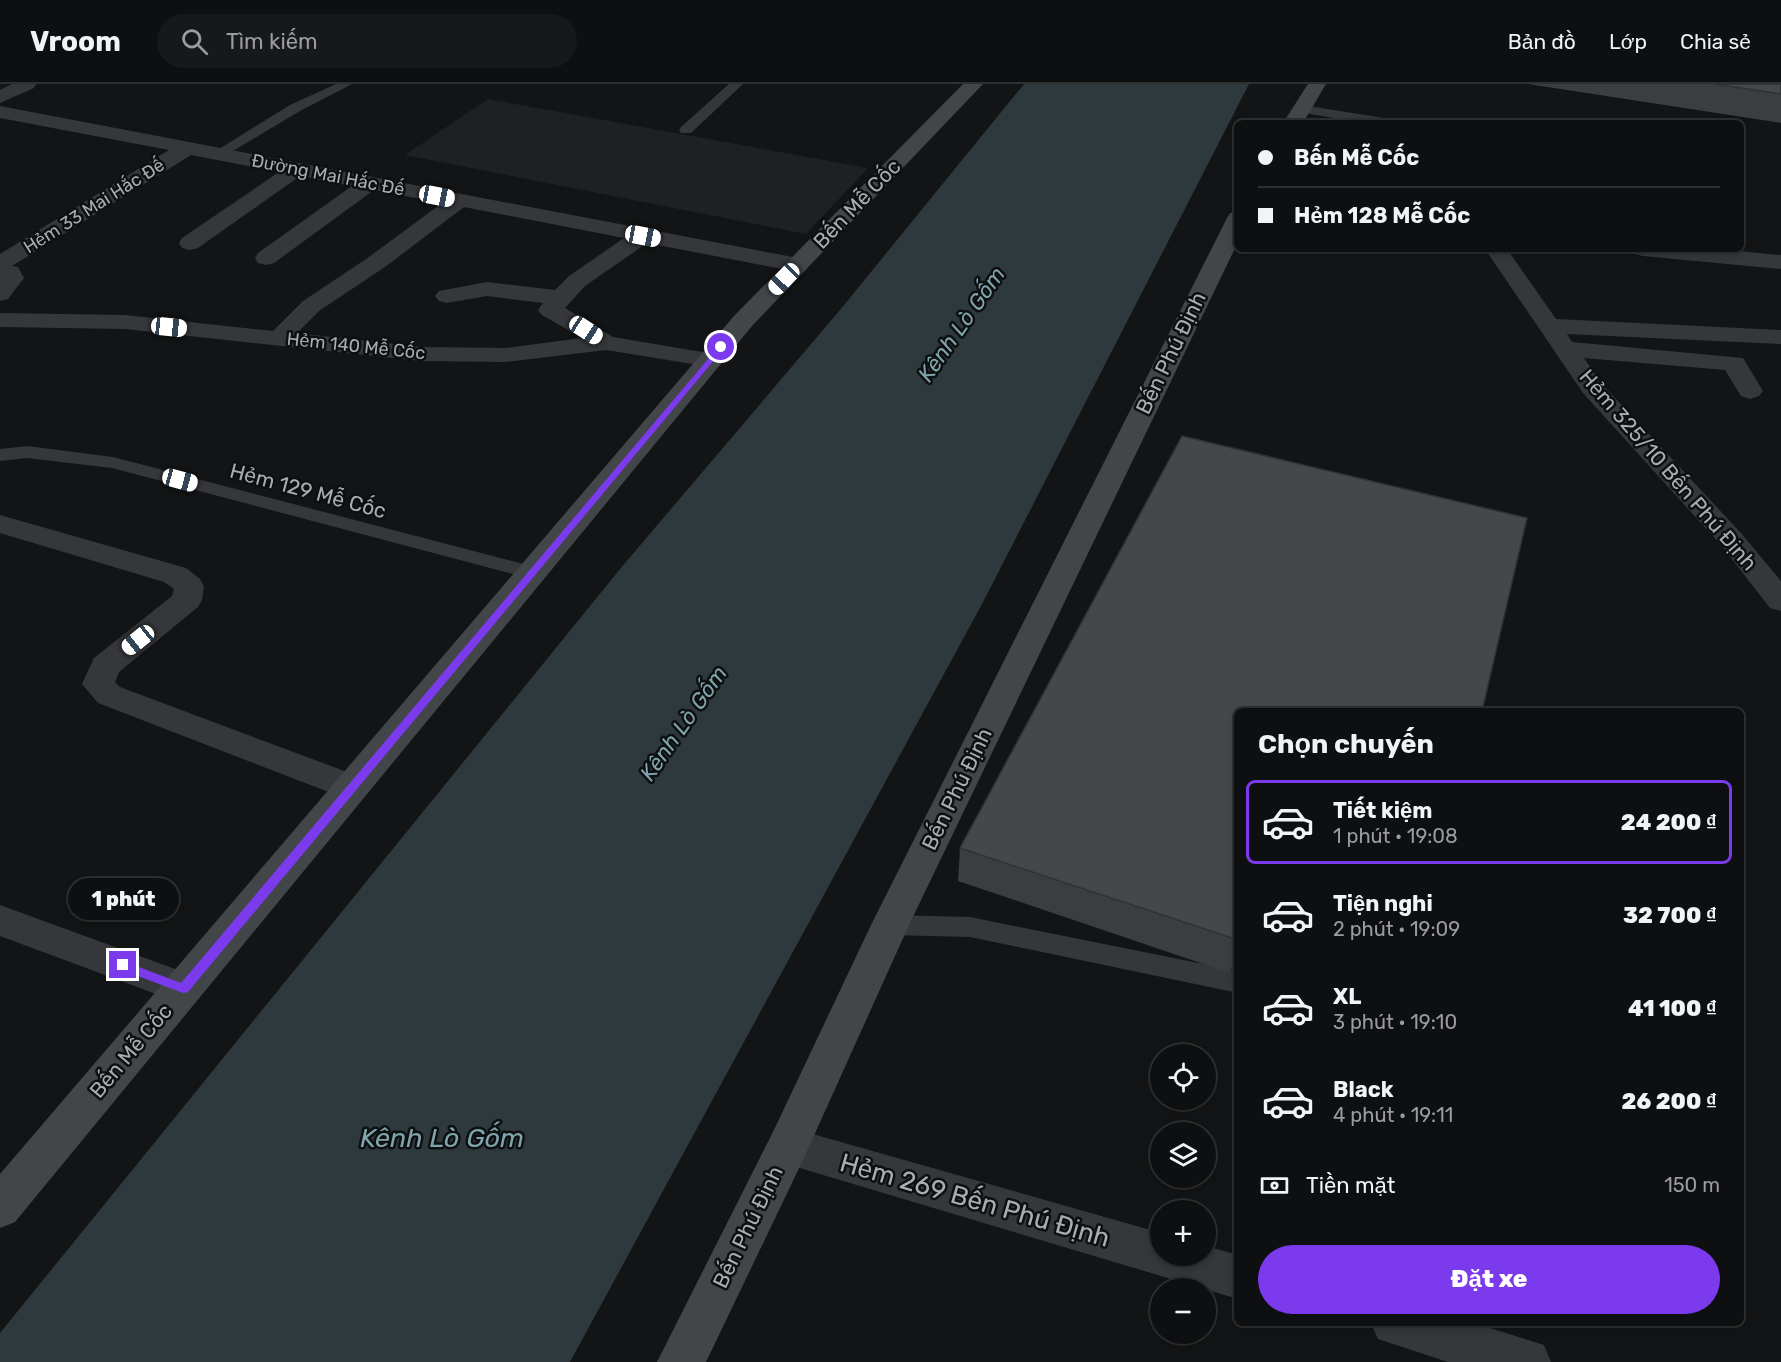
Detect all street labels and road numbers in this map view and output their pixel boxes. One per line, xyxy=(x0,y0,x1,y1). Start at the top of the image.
street label: Đường Mai Hắc Đế xyxy=(250,149,406,201)
street label: Hẻm 33 Mai Hắc Đế xyxy=(19,153,169,258)
street label: Bến Mễ Cốc xyxy=(808,154,906,254)
street label: Bến Phú Định xyxy=(1130,288,1211,418)
street label: Hẻm 140 Mễ Cốc xyxy=(286,327,426,364)
street label: Hẻm 325/10 Bến Phú Định xyxy=(1574,364,1762,575)
street label: Hẻm 129 Mễ Cốc xyxy=(227,458,389,523)
street label: Bến Phú Định xyxy=(916,724,997,854)
street label: Bến Mễ Cốc xyxy=(84,999,177,1103)
street label: Hẻm 269 Bến Phú Định xyxy=(836,1146,1114,1254)
street label: Bến Phú Định xyxy=(707,1162,788,1292)

